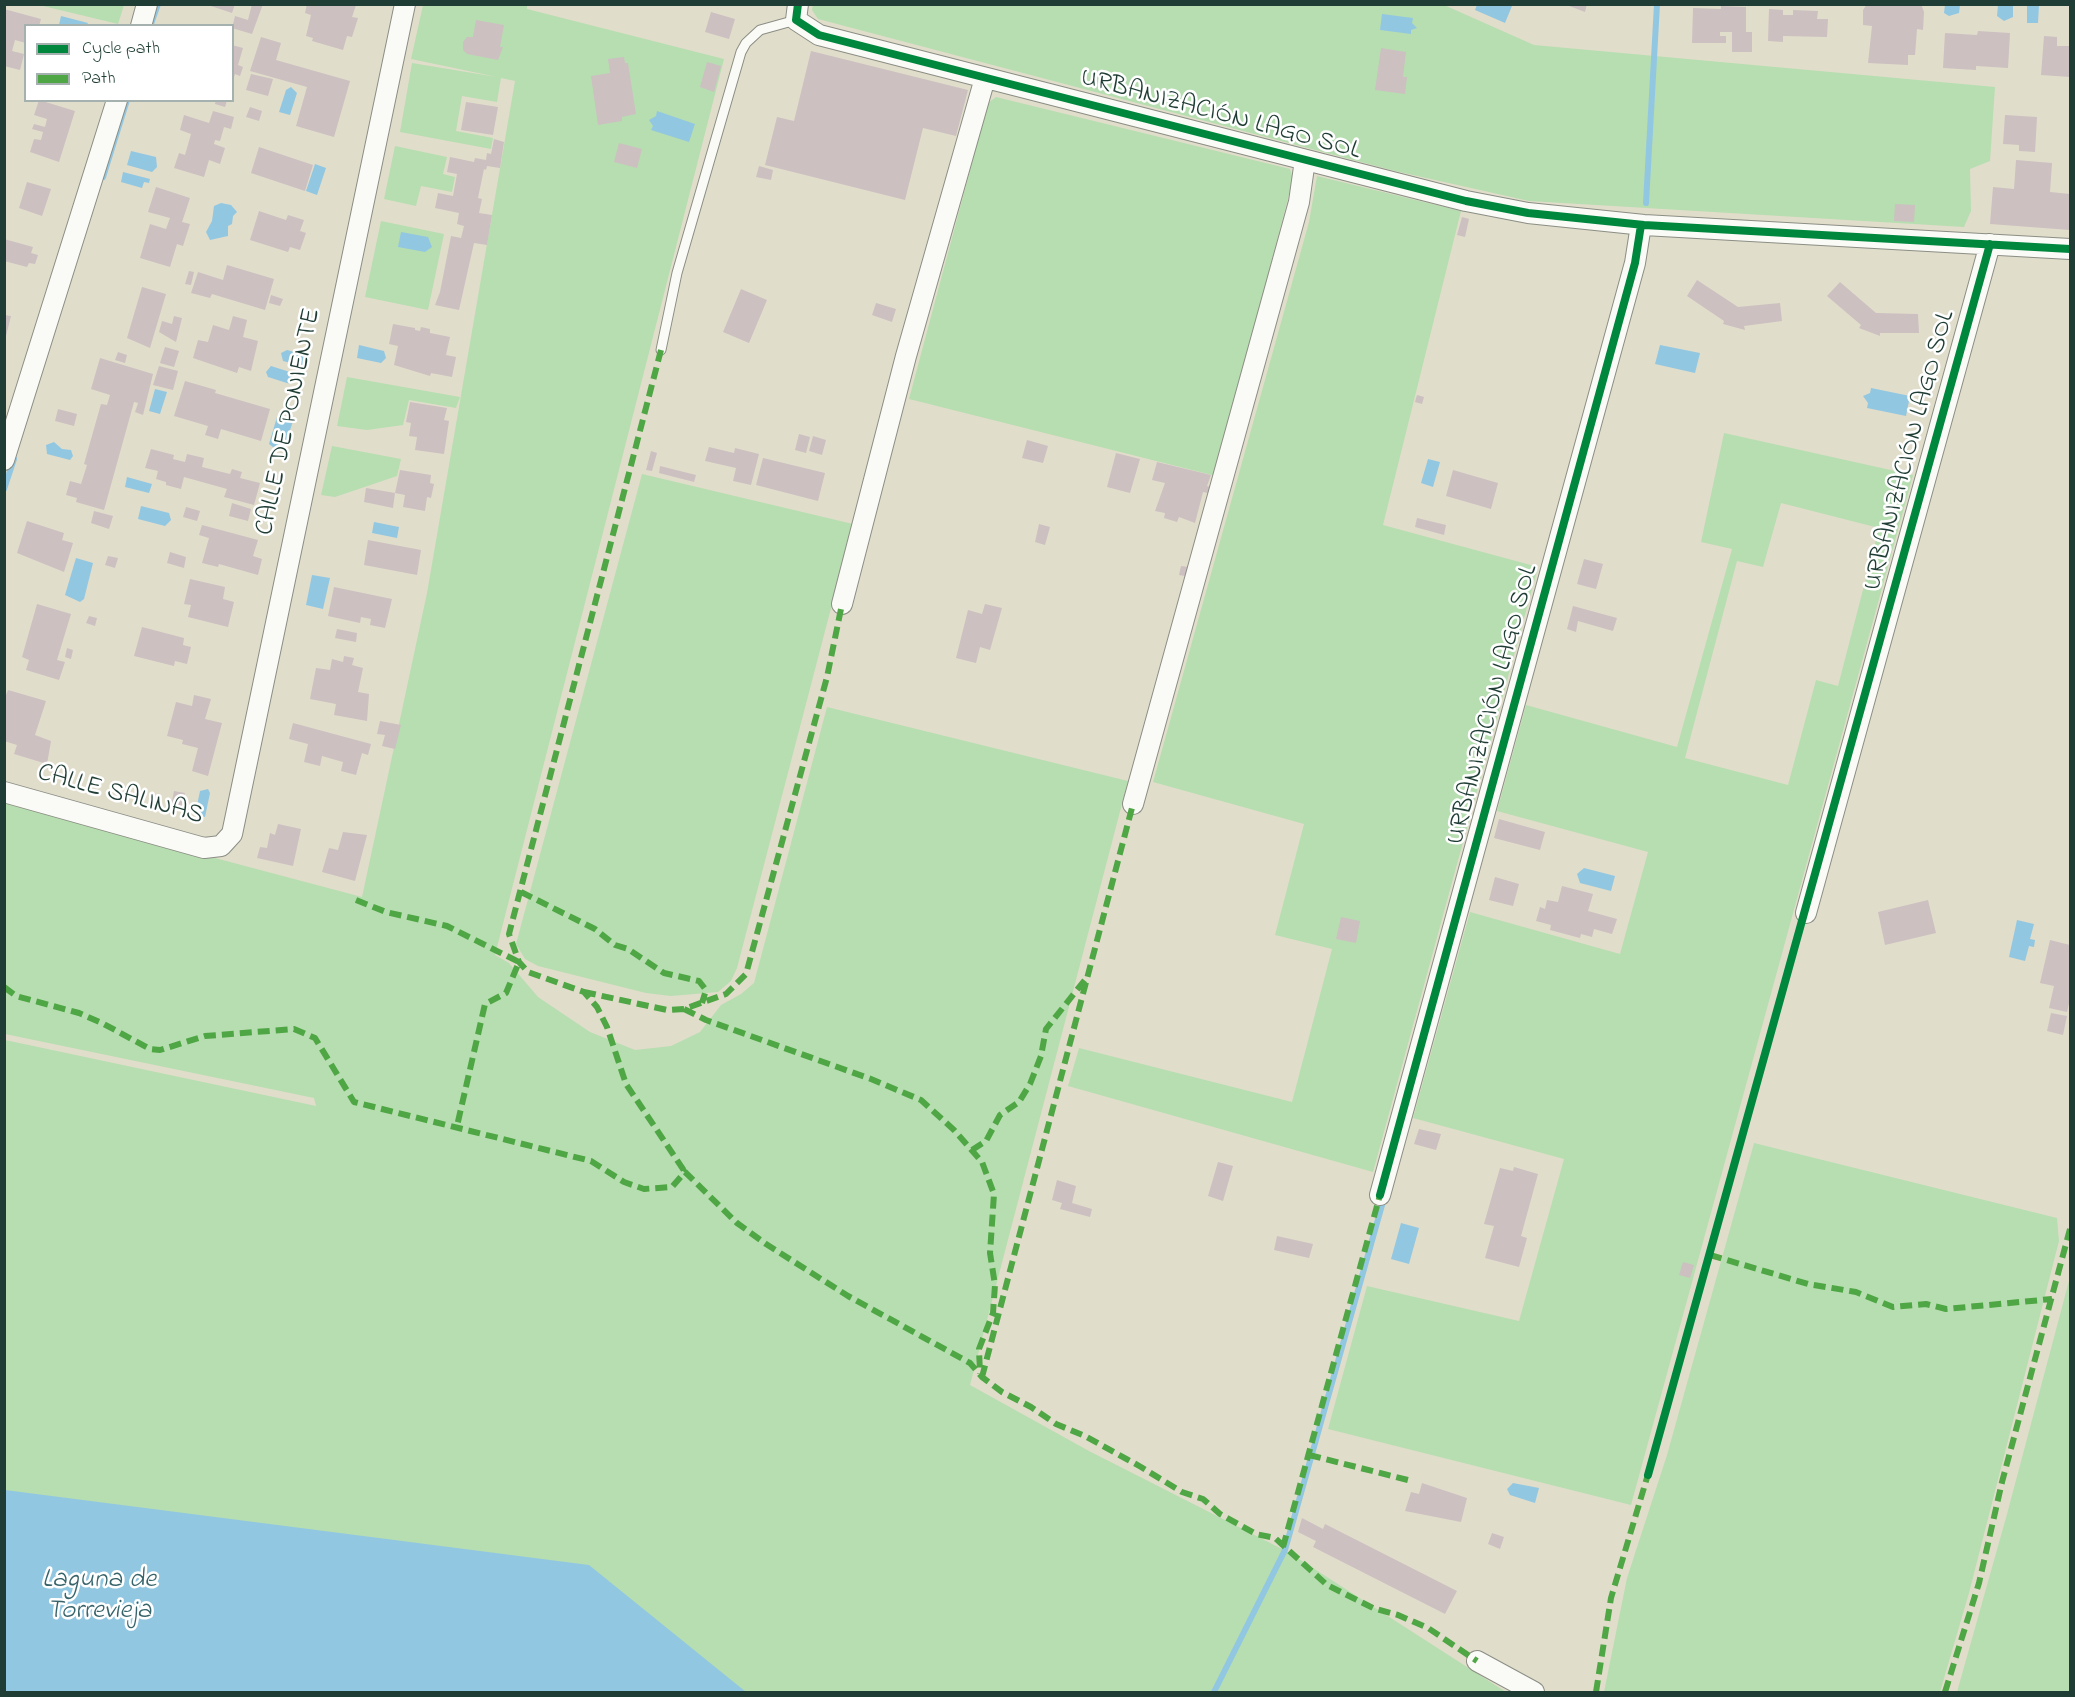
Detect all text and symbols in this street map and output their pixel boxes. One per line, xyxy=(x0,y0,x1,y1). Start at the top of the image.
legend xyxy=(24,24,234,102)
text: Cycle path xyxy=(82,36,160,62)
street label: URBANIZACIÓN LAGO SOL xyxy=(1077,64,1363,168)
text: Path xyxy=(82,66,116,92)
street label: CALLE DE PONIENTE xyxy=(251,306,329,538)
street label: URBANIZACIÓN LAGO SOL xyxy=(1859,308,1963,594)
street label: URBANIZACIÓN LAGO SOL xyxy=(1442,562,1546,848)
street label: CALLE SALINAS xyxy=(34,759,206,833)
water label: Laguna de Torrevieja xyxy=(42,1566,156,1629)

